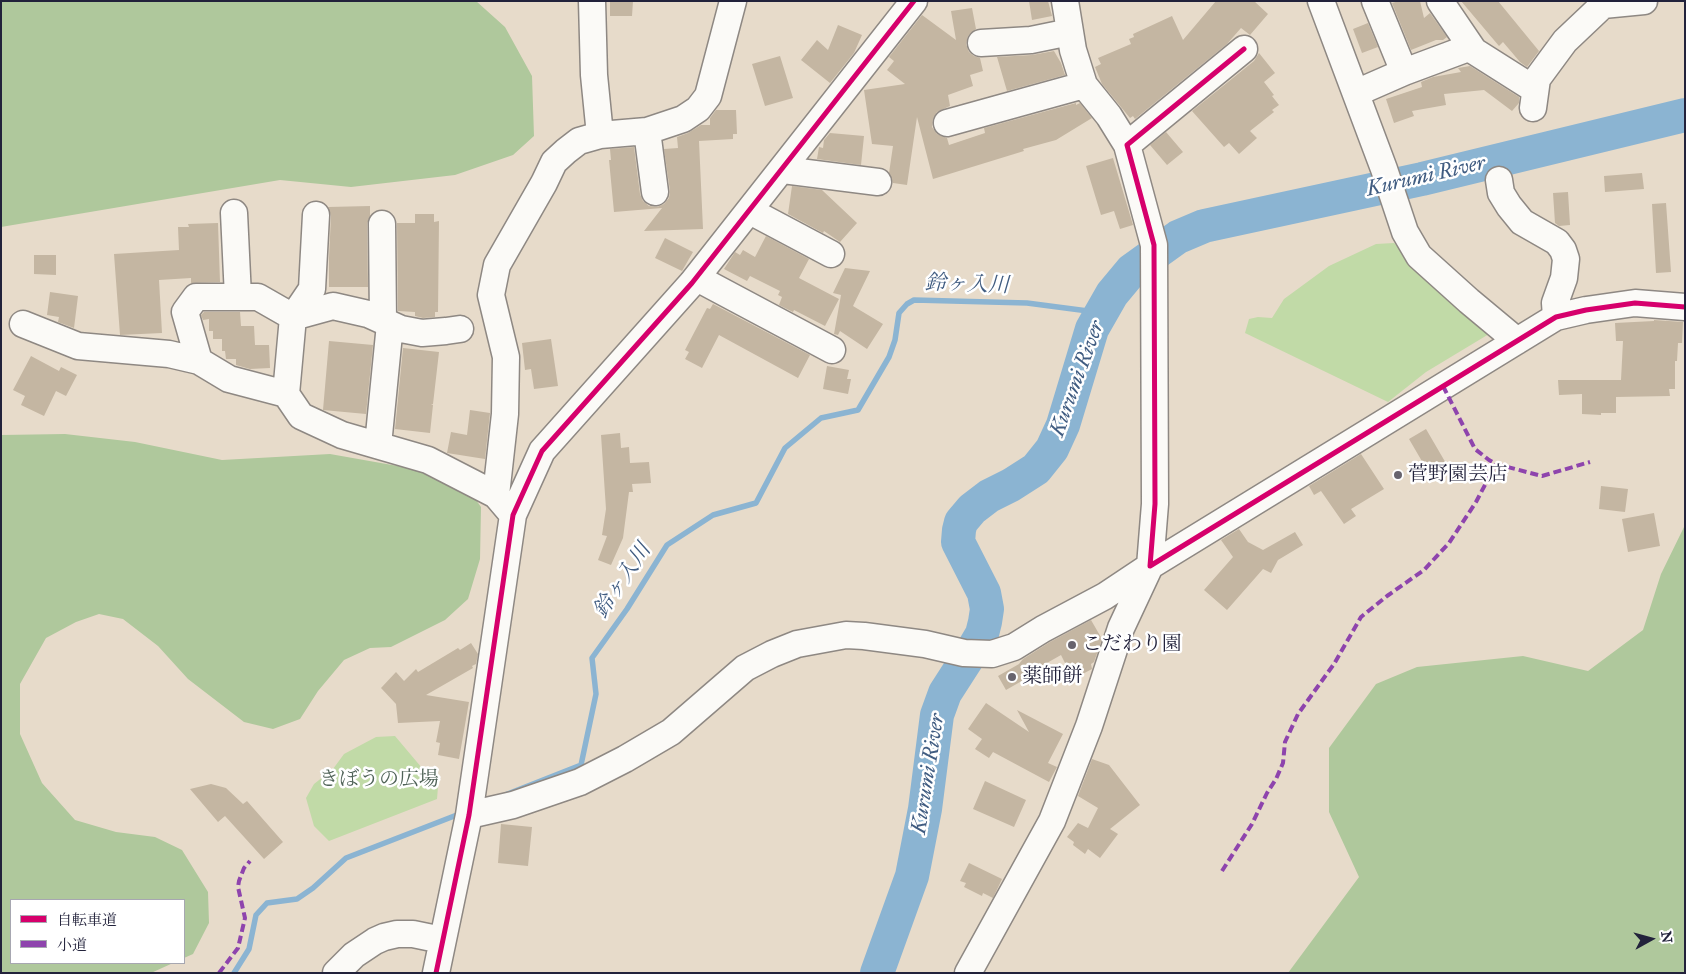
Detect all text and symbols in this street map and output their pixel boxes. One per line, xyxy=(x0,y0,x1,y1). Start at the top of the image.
water label: Kurumi River xyxy=(1364,151,1488,203)
water label: 鈴ヶ入川 xyxy=(925,271,1009,299)
water label: Kurumi River xyxy=(1045,318,1111,440)
place label: 菅野園芸店 xyxy=(1408,463,1508,487)
marker: 菅野園芸店 xyxy=(1392,469,1404,481)
water label: 鈴ヶ入川 xyxy=(589,539,657,623)
place label: こだわり園 xyxy=(1082,633,1182,657)
marker: こだわり園 xyxy=(1066,639,1078,651)
place label: 薬師餅 xyxy=(1022,665,1082,689)
marker: 薬師餅 xyxy=(1006,671,1018,683)
water label: Kurumi River xyxy=(907,712,951,836)
park label: きぼうの広場 xyxy=(319,768,439,792)
legend xyxy=(10,899,185,964)
text: 自転車道 xyxy=(57,911,117,929)
north arrow xyxy=(1626,914,1676,964)
text: N xyxy=(1657,930,1676,944)
text: 小道 xyxy=(57,936,87,954)

